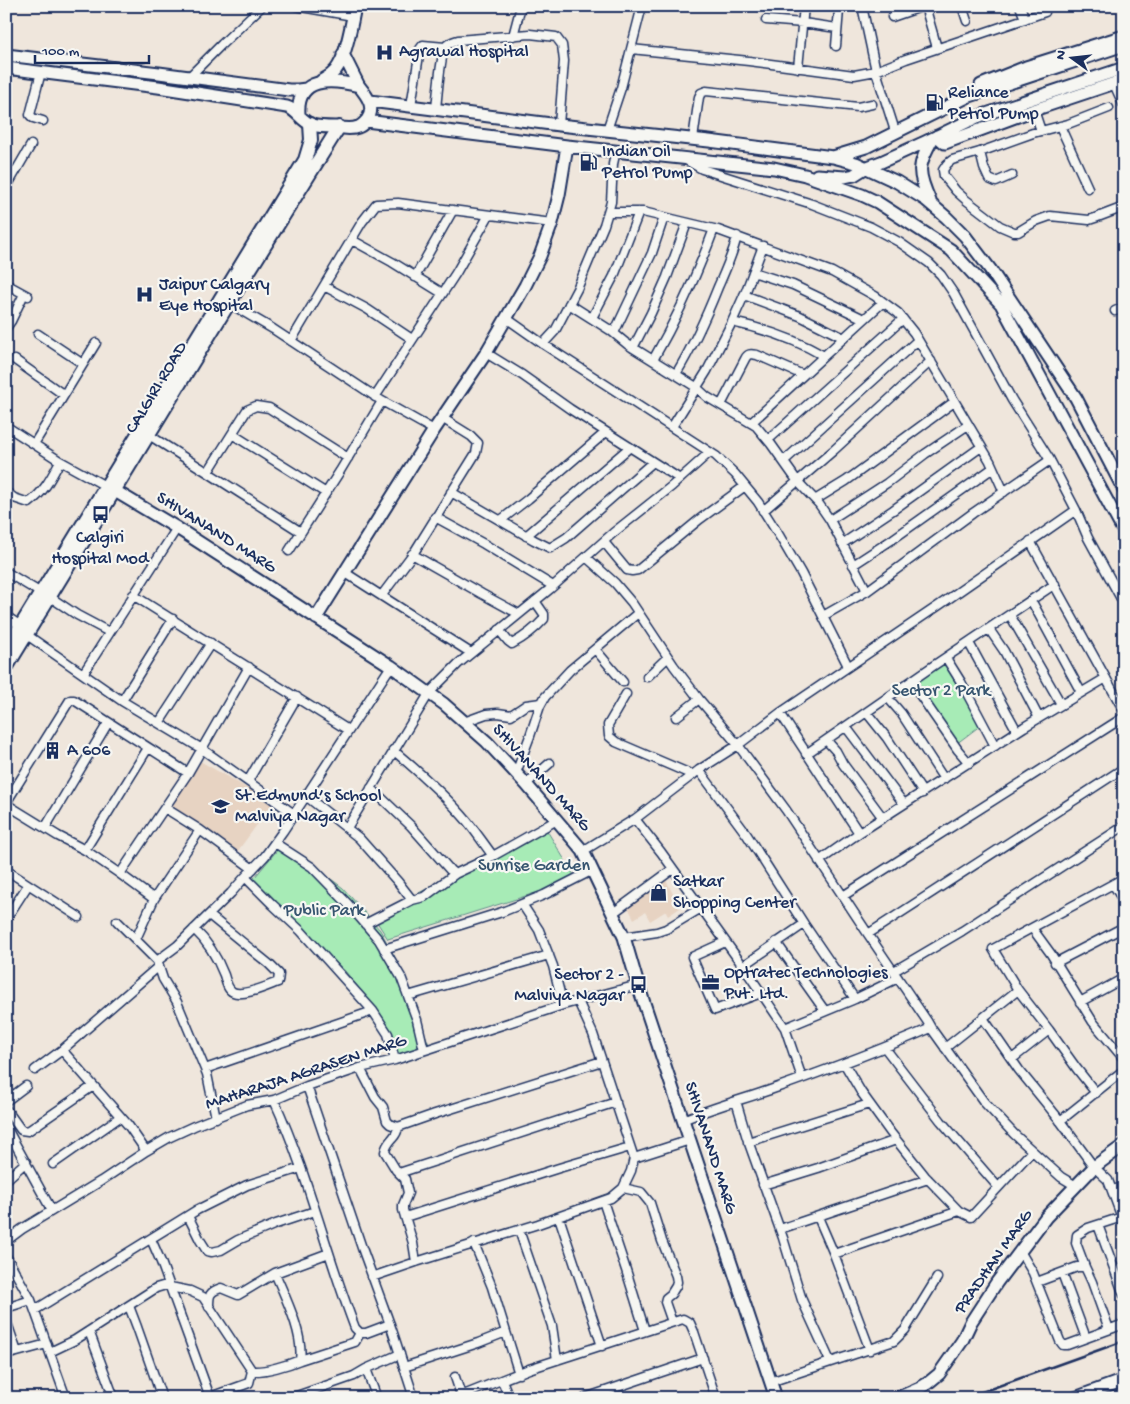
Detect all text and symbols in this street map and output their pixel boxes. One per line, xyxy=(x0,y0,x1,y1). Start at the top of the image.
scale bar xyxy=(35,32,149,64)
north arrow xyxy=(1048,32,1098,82)
hospital icon: Agrawal Hospital xyxy=(375,42,395,62)
place label: Agrawal Hospital xyxy=(399,42,529,63)
text: 100 m xyxy=(41,43,80,61)
text: N xyxy=(1052,49,1071,62)
place label: Reliance Petrol Pump xyxy=(947,83,1039,125)
fuel station icon: Reliance Petrol Pump xyxy=(924,93,944,113)
place label: Indian Oil Petrol Pump xyxy=(601,142,693,184)
fuel station icon: Indian Oil Petrol Pump xyxy=(578,152,598,172)
place label: Jaipur Calgary Eye Hospital xyxy=(159,275,270,317)
hospital icon: Jaipur Calgary Eye Hospital xyxy=(135,285,155,305)
street label: CALGIRI ROAD xyxy=(121,338,193,438)
street label: SHIVANAND MARG xyxy=(152,488,280,579)
bus stop icon: Calgiri Hospital Mod xyxy=(90,505,110,525)
place label: Calgiri Hospital Mod xyxy=(52,528,150,570)
park label: Sector 2 Park xyxy=(892,681,992,702)
street label: SHIVANAND MARG xyxy=(487,720,595,837)
building icon: A 606 xyxy=(43,741,63,761)
place label: A 606 xyxy=(67,741,111,762)
place label: St.Edmund’s School Malviya Nagar xyxy=(235,786,382,828)
school or university icon: St.Edmund’s School Malviya Nagar xyxy=(211,796,231,816)
park label: Sunrise Garden xyxy=(478,856,590,877)
place label: Satkar Shopping Center xyxy=(673,872,797,914)
shop icon: Satkar Shopping Center xyxy=(649,882,669,902)
park label: Public Park xyxy=(283,901,366,922)
place label: Optratec Technologies Pvt. Ltd. xyxy=(723,963,889,1005)
place label: Sector 2 - Malviya Nagar xyxy=(514,965,626,1007)
office icon: Optratec Technologies Pvt. Ltd. xyxy=(700,973,720,993)
bus stop icon: Sector 2 - Malviya Nagar xyxy=(628,975,648,995)
street label: MAHARAJA AGRASEN MARG xyxy=(203,1030,410,1115)
street label: SHIVANAND MARG xyxy=(679,1079,741,1217)
street label: PRADHAN MARG xyxy=(950,1205,1038,1319)

